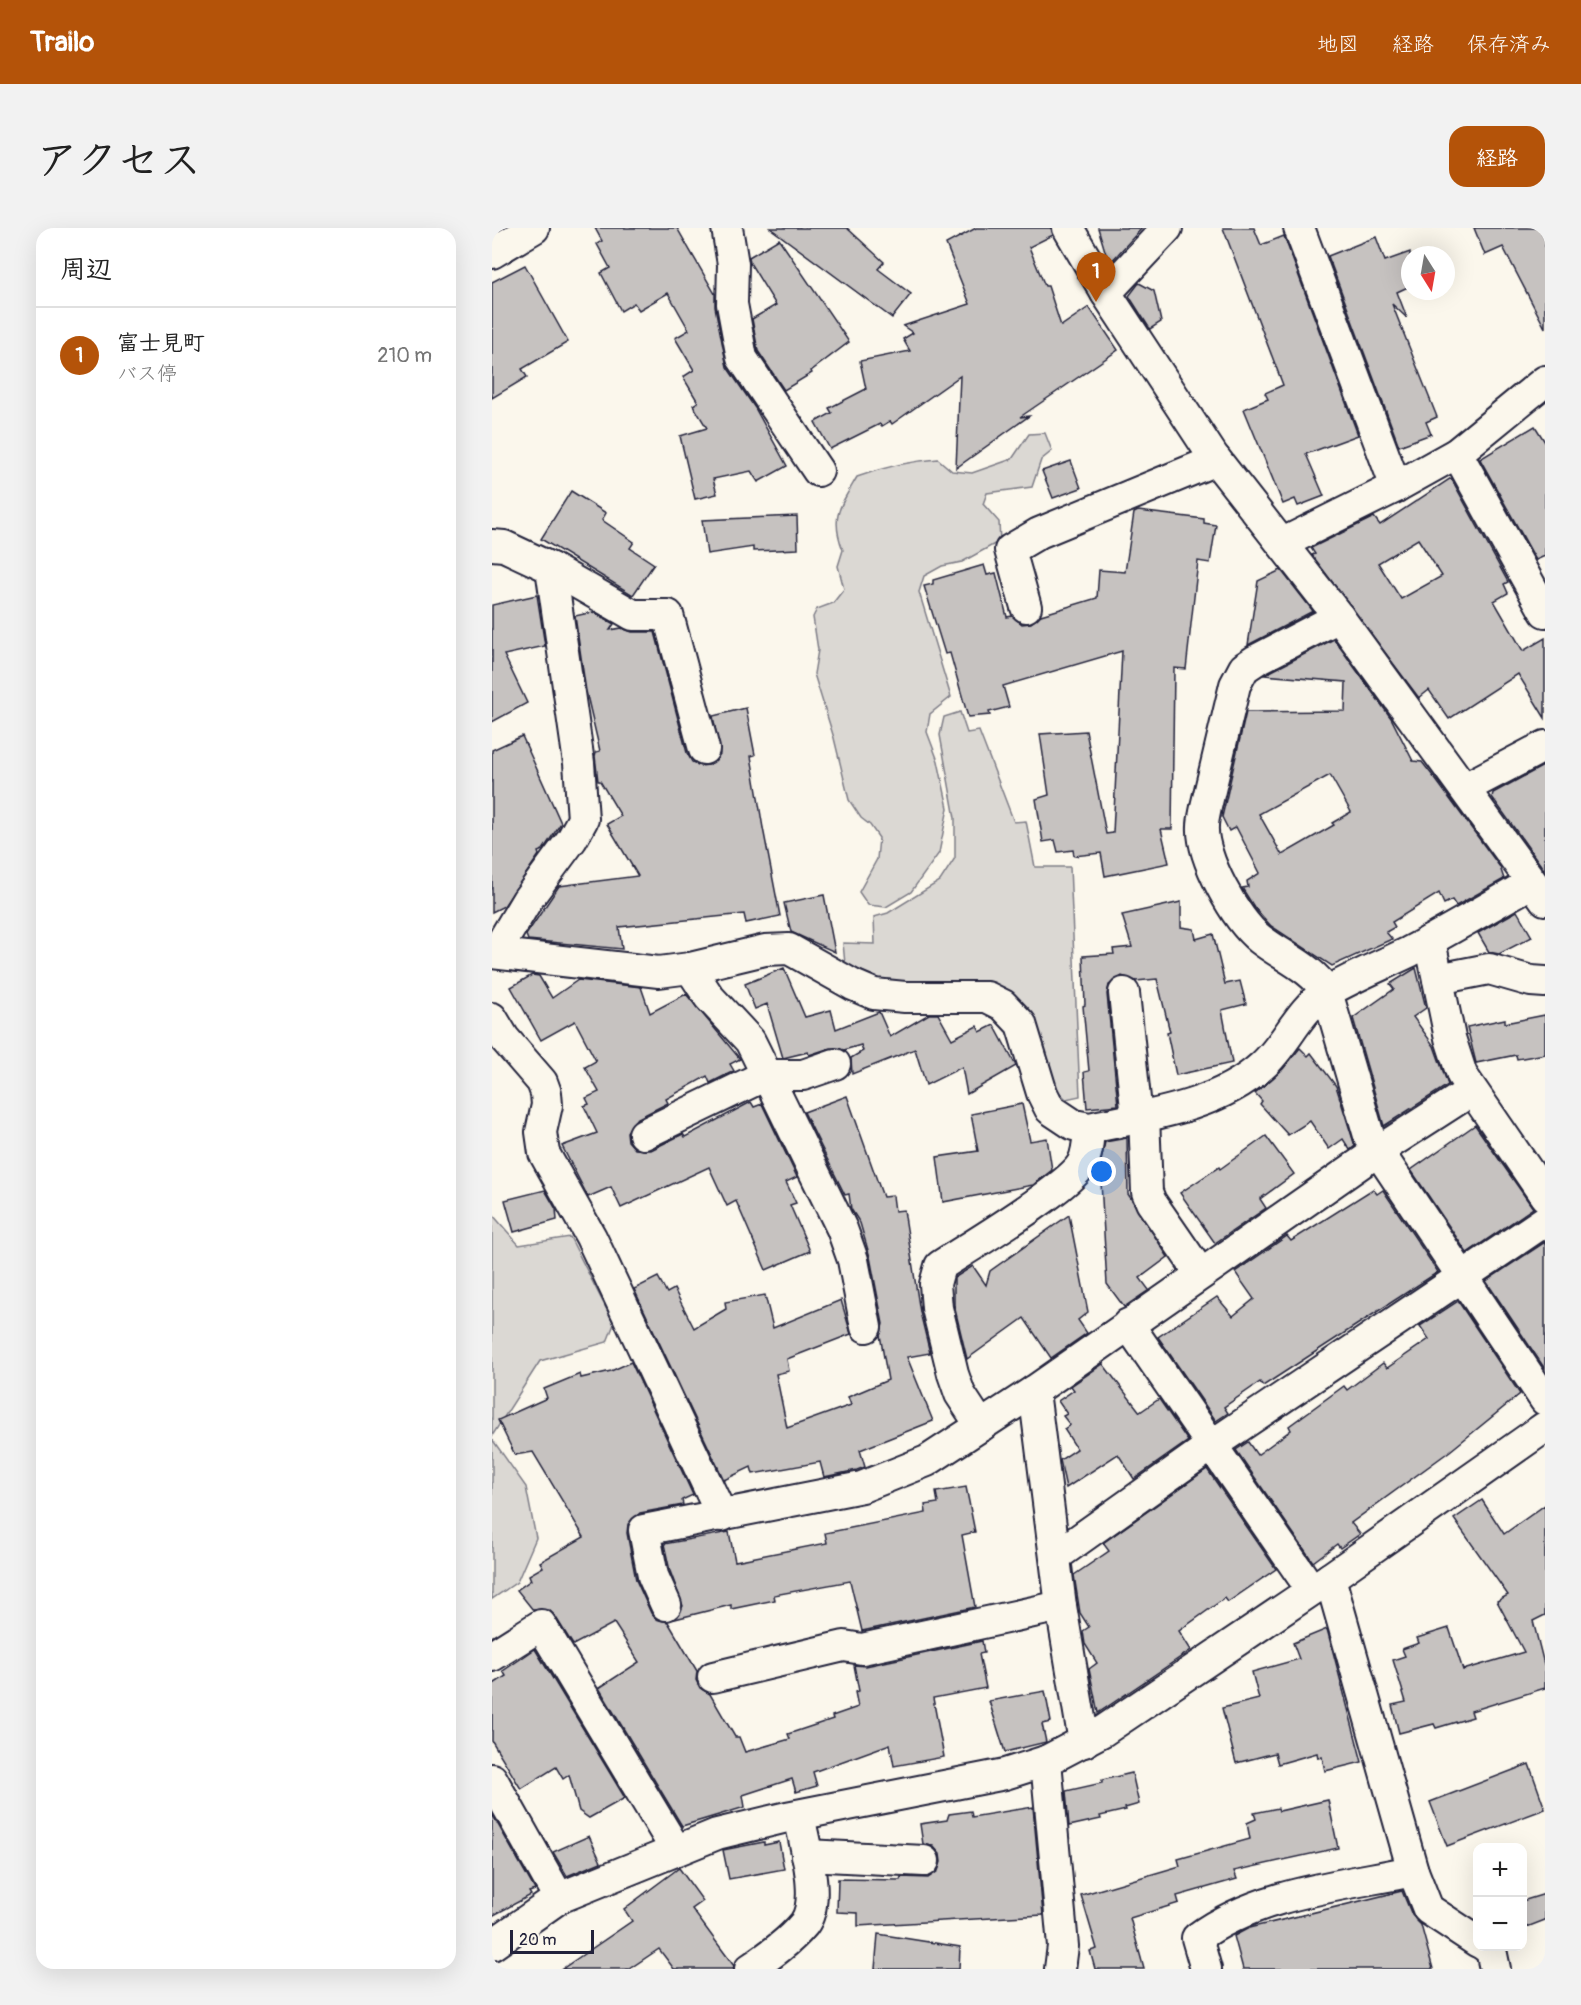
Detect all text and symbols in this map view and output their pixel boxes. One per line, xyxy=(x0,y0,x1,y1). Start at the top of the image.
text: Trailo xyxy=(30,25,94,60)
text: 地図 xyxy=(1317,31,1359,58)
text: 経路 xyxy=(1392,31,1434,58)
text: 保存済み xyxy=(1467,31,1551,58)
button: 経路 xyxy=(1449,126,1545,187)
text: アクセス xyxy=(36,135,201,187)
north arrow xyxy=(1401,246,1455,300)
pin: 1 xyxy=(1076,253,1116,302)
text: 周辺 xyxy=(60,254,112,286)
text: 富士見町 xyxy=(117,329,205,357)
text: 1 xyxy=(76,343,83,368)
text: 210 m xyxy=(377,343,432,368)
text: バス停 xyxy=(117,361,177,386)
your location xyxy=(1087,1157,1116,1186)
map controls xyxy=(1473,1843,1527,1951)
button: + xyxy=(1473,1843,1527,1897)
button: − xyxy=(1473,1897,1527,1951)
scale bar xyxy=(510,1927,594,1954)
text: 20 m xyxy=(519,1930,557,1950)

